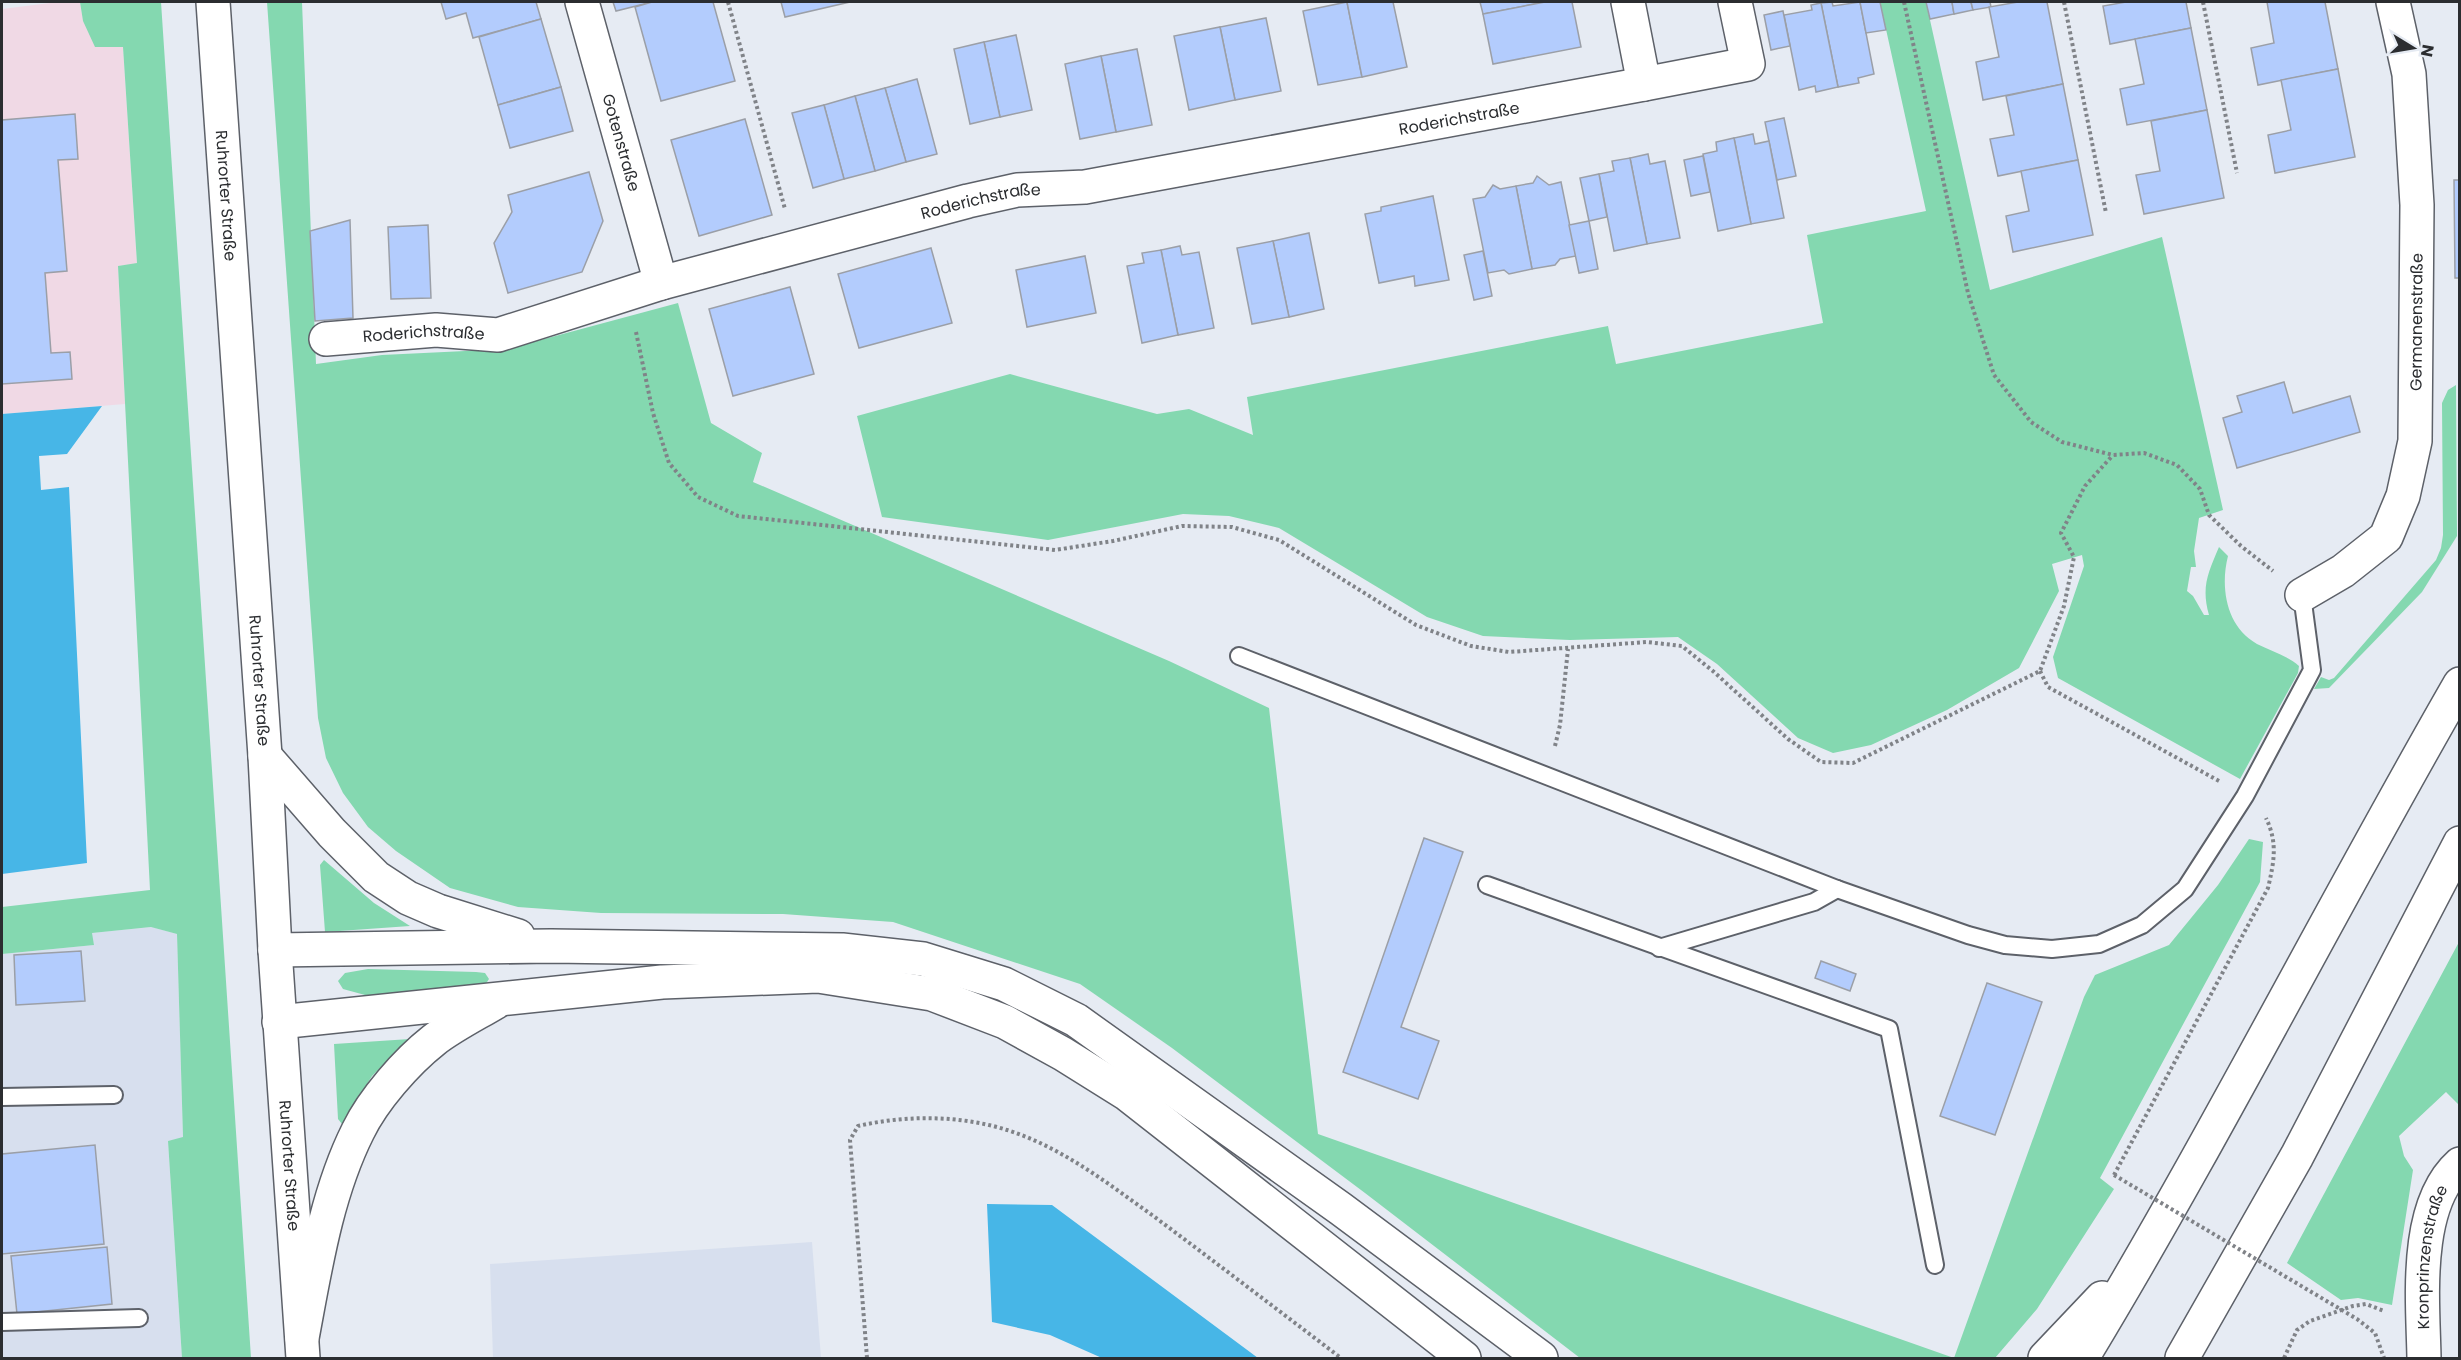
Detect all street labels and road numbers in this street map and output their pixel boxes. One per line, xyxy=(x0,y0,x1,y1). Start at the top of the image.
street label: Gotenstraße xyxy=(597,91,646,194)
street label: Roderichstraße xyxy=(1397,96,1521,140)
street label: Ruhrorter Straße xyxy=(210,129,242,262)
street label: Roderichstraße xyxy=(918,177,1041,225)
street label: Germanenstraße xyxy=(2404,253,2428,391)
street label: Roderichstraße xyxy=(362,318,486,347)
street label: Ruhrorter Straße xyxy=(244,614,276,747)
street label: Ruhrorter Straße xyxy=(274,1099,306,1232)
street label: Kronprinzenstraße xyxy=(2411,1181,2453,1330)

